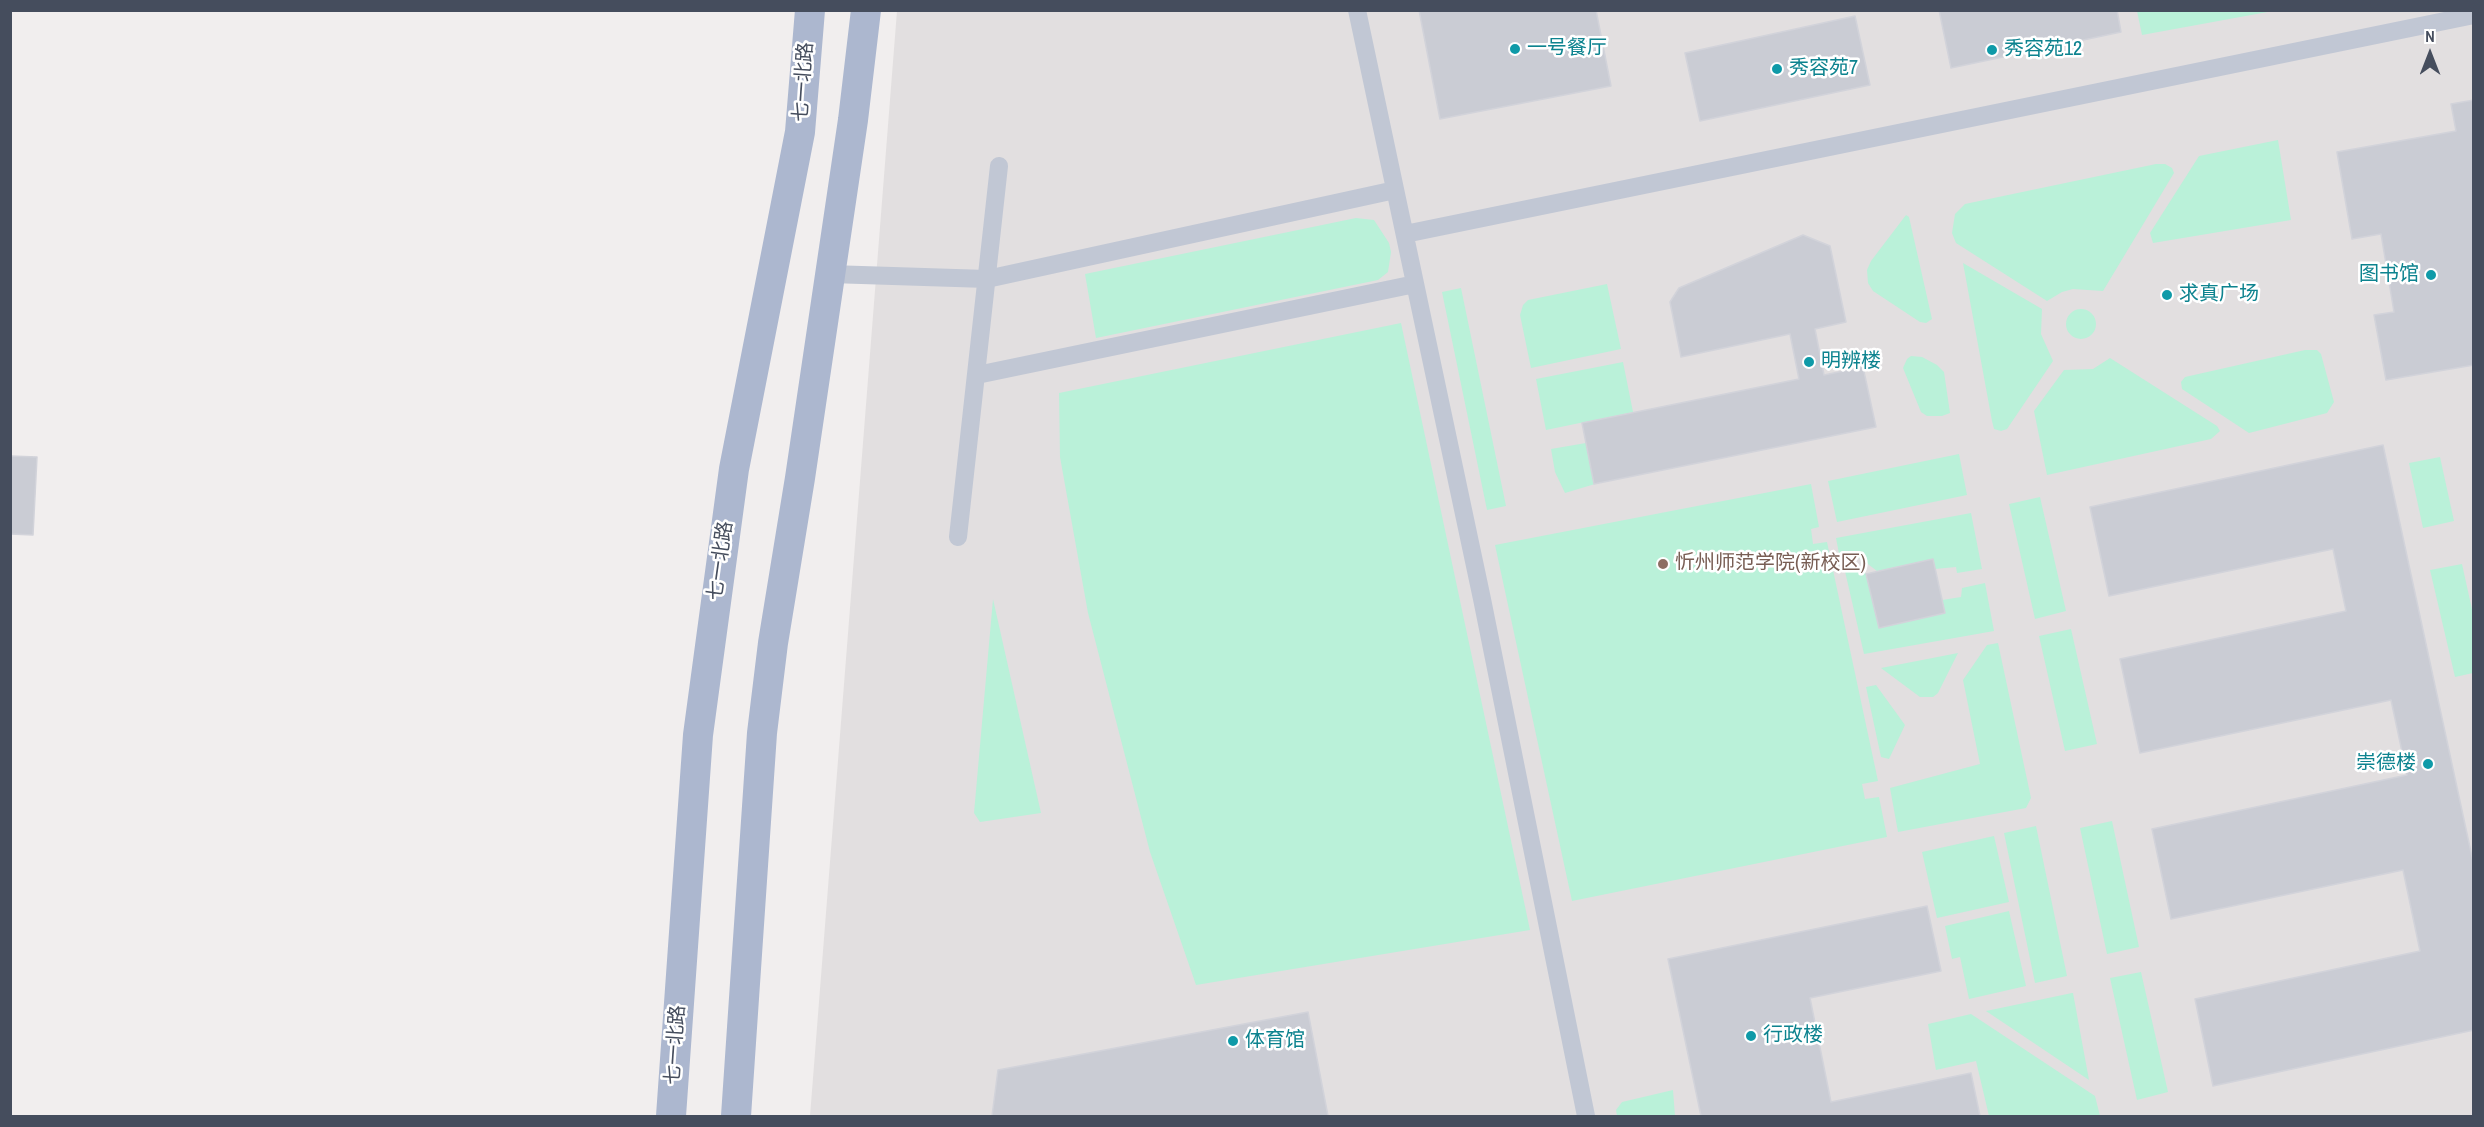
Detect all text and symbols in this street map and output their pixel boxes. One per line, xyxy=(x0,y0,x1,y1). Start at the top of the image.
north arrow xyxy=(2400,24,2460,84)
text: N xyxy=(2425,25,2435,47)
place label: 一号餐厅 xyxy=(1527,37,1607,61)
place label: 秀容苑12 xyxy=(2004,38,2082,62)
street label: 七一北路 xyxy=(789,41,819,123)
marker: 一号餐厅 xyxy=(1508,42,1522,56)
marker: 秀容苑12 xyxy=(1985,43,1999,57)
place label: 秀容苑7 xyxy=(1789,57,1858,81)
marker: 秀容苑7 xyxy=(1770,62,1784,76)
place label: 图书馆 xyxy=(2359,263,2419,287)
marker: 图书馆 xyxy=(2424,268,2438,282)
place label: 求真广场 xyxy=(2179,283,2259,307)
marker: 求真广场 xyxy=(2160,288,2174,302)
place label: 明辨楼 xyxy=(1821,350,1881,374)
marker: 明辨楼 xyxy=(1802,355,1816,369)
street label: 七一北路 xyxy=(704,520,738,602)
place label: 忻州师范学院(新校区) xyxy=(1675,552,1866,576)
marker: 忻州师范学院(新校区) xyxy=(1656,557,1670,571)
place label: 崇德楼 xyxy=(2356,752,2416,776)
marker: 崇德楼 xyxy=(2421,757,2435,771)
street label: 七一北路 xyxy=(661,1004,691,1086)
place label: 行政楼 xyxy=(1763,1024,1823,1048)
place label: 体育馆 xyxy=(1245,1029,1305,1053)
marker: 行政楼 xyxy=(1744,1029,1758,1043)
marker: 体育馆 xyxy=(1226,1034,1240,1048)

